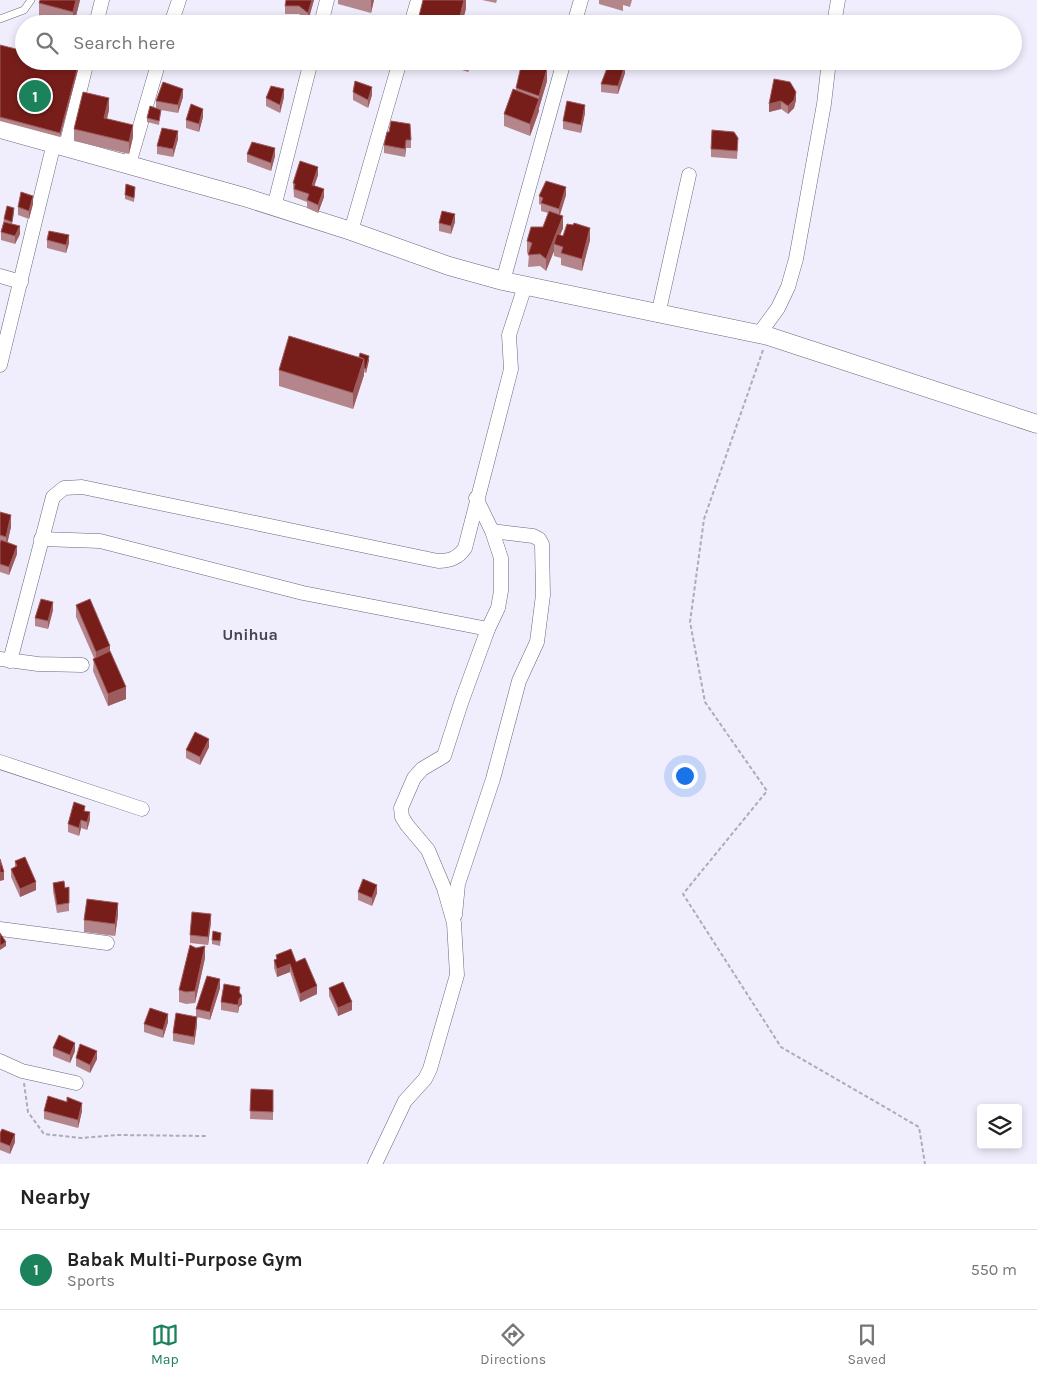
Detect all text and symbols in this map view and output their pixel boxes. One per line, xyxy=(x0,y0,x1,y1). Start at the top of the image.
search box xyxy=(15,15,1022,70)
icon: search xyxy=(33,29,61,57)
text: Search here xyxy=(73,32,175,54)
pin: 1 xyxy=(19,77,51,115)
district label: Unihua xyxy=(222,625,278,644)
your location xyxy=(672,763,698,789)
map controls xyxy=(977,1104,1022,1149)
button: layers xyxy=(977,1104,1022,1149)
text: Nearby xyxy=(20,1185,90,1209)
text: Babak Multi-Purpose Gym xyxy=(67,1249,303,1271)
text: 1 xyxy=(33,1260,39,1279)
text: 550 m xyxy=(971,1260,1017,1279)
text: Sports xyxy=(67,1271,115,1290)
tab: Map xyxy=(151,1321,179,1368)
tab: Directions xyxy=(480,1321,546,1368)
tab: Saved xyxy=(848,1321,886,1368)

